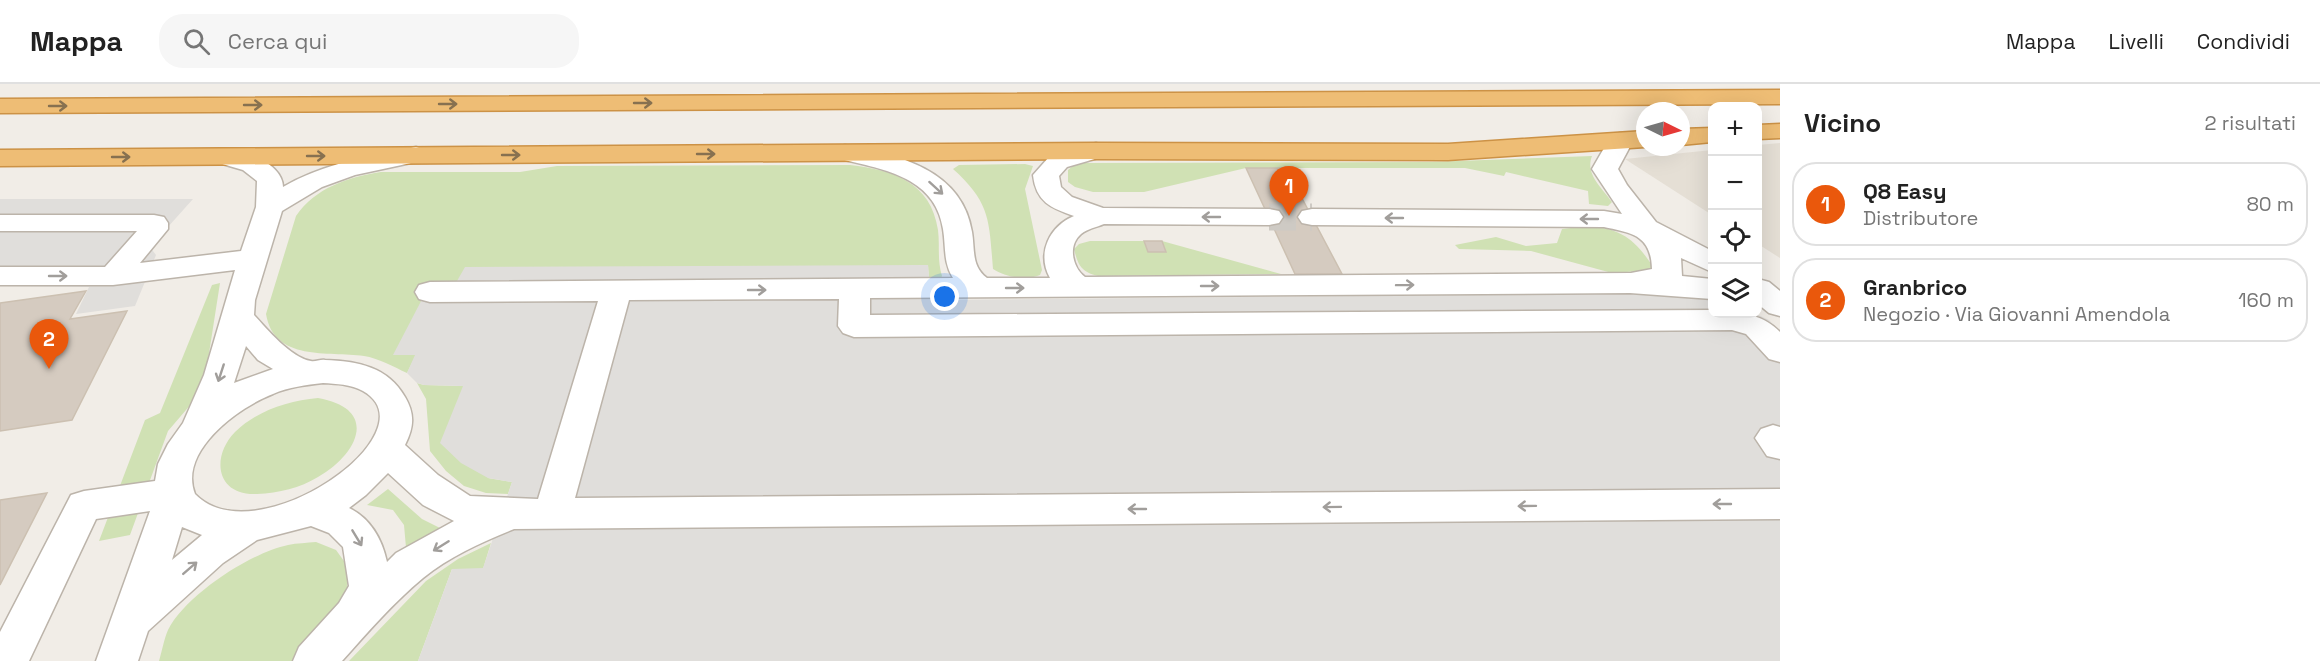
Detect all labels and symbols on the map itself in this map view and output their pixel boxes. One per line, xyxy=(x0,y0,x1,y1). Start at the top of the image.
one-way arrow xyxy=(633,97,653,109)
one-way arrow xyxy=(438,98,458,110)
one-way arrow xyxy=(243,99,263,111)
one-way arrow xyxy=(48,100,68,112)
north arrow xyxy=(1636,102,1690,156)
one-way arrow xyxy=(696,148,716,160)
one-way arrow xyxy=(501,149,521,161)
one-way arrow xyxy=(306,150,326,161)
one-way arrow xyxy=(111,151,131,163)
pin: 1 xyxy=(1270,166,1308,216)
one-way arrow xyxy=(929,181,944,195)
one-way arrow xyxy=(1201,211,1221,223)
one-way arrow xyxy=(1384,212,1404,224)
one-way arrow xyxy=(1579,213,1599,225)
one-way arrow xyxy=(48,270,68,282)
one-way arrow xyxy=(1394,279,1414,291)
one-way arrow xyxy=(1199,280,1219,292)
your location xyxy=(930,282,959,311)
one-way arrow xyxy=(1004,282,1024,294)
one-way arrow xyxy=(746,284,766,296)
pin: 2 xyxy=(29,320,68,369)
one-way arrow xyxy=(215,363,226,382)
one-way arrow xyxy=(1712,498,1732,510)
one-way arrow xyxy=(1517,500,1537,512)
one-way arrow xyxy=(1322,502,1342,513)
one-way arrow xyxy=(1127,503,1147,515)
one-way arrow xyxy=(352,529,364,546)
one-way arrow xyxy=(433,540,450,552)
one-way arrow xyxy=(182,561,197,575)

